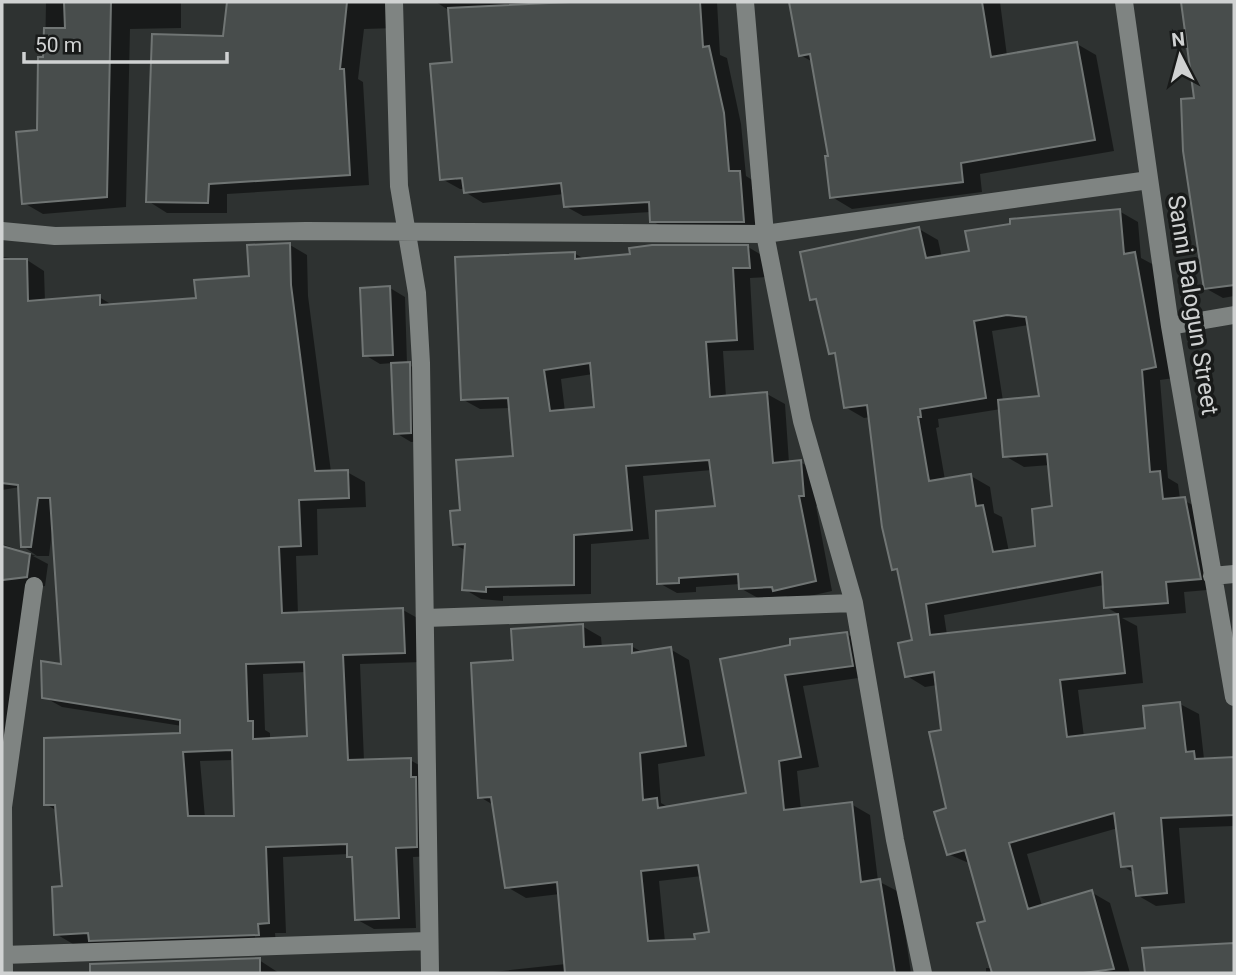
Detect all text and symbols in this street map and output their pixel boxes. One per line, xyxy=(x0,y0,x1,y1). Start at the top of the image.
scale bar xyxy=(24,21,228,65)
north arrow xyxy=(1145,21,1215,91)
text: N xyxy=(1170,27,1186,52)
text: 50 m xyxy=(35,33,82,57)
street label: Sanni Balogun Street xyxy=(1162,193,1224,417)

